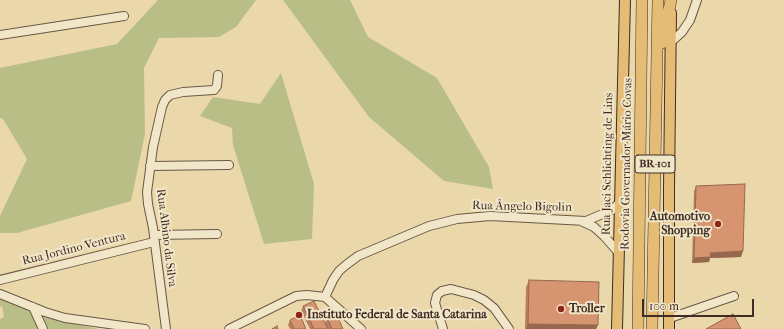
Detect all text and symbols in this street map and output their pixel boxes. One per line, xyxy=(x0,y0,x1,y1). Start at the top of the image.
street label: Rodovia Governador Mário Covas xyxy=(618,78,636,250)
street label: Rua Jaci Schlichting de Lins xyxy=(600,93,616,235)
road number: BR-101 xyxy=(635,155,675,173)
street label: Rua Albino da Silva xyxy=(153,188,179,288)
street label: Rua Ângelo Bigolin xyxy=(472,199,572,215)
place label: Automotivo Shopping xyxy=(650,210,710,238)
marker: Automotivo Shopping xyxy=(713,219,723,229)
street label: Rua Jordino Ventura xyxy=(21,229,127,269)
scale bar xyxy=(644,291,756,317)
text: 100 m xyxy=(649,299,679,313)
place label: Troller xyxy=(569,302,605,316)
marker: Troller xyxy=(556,304,566,314)
place label: Instituto Federal de Santa Catarina xyxy=(307,308,487,322)
marker: Instituto Federal de Santa Catarina xyxy=(294,310,304,320)

